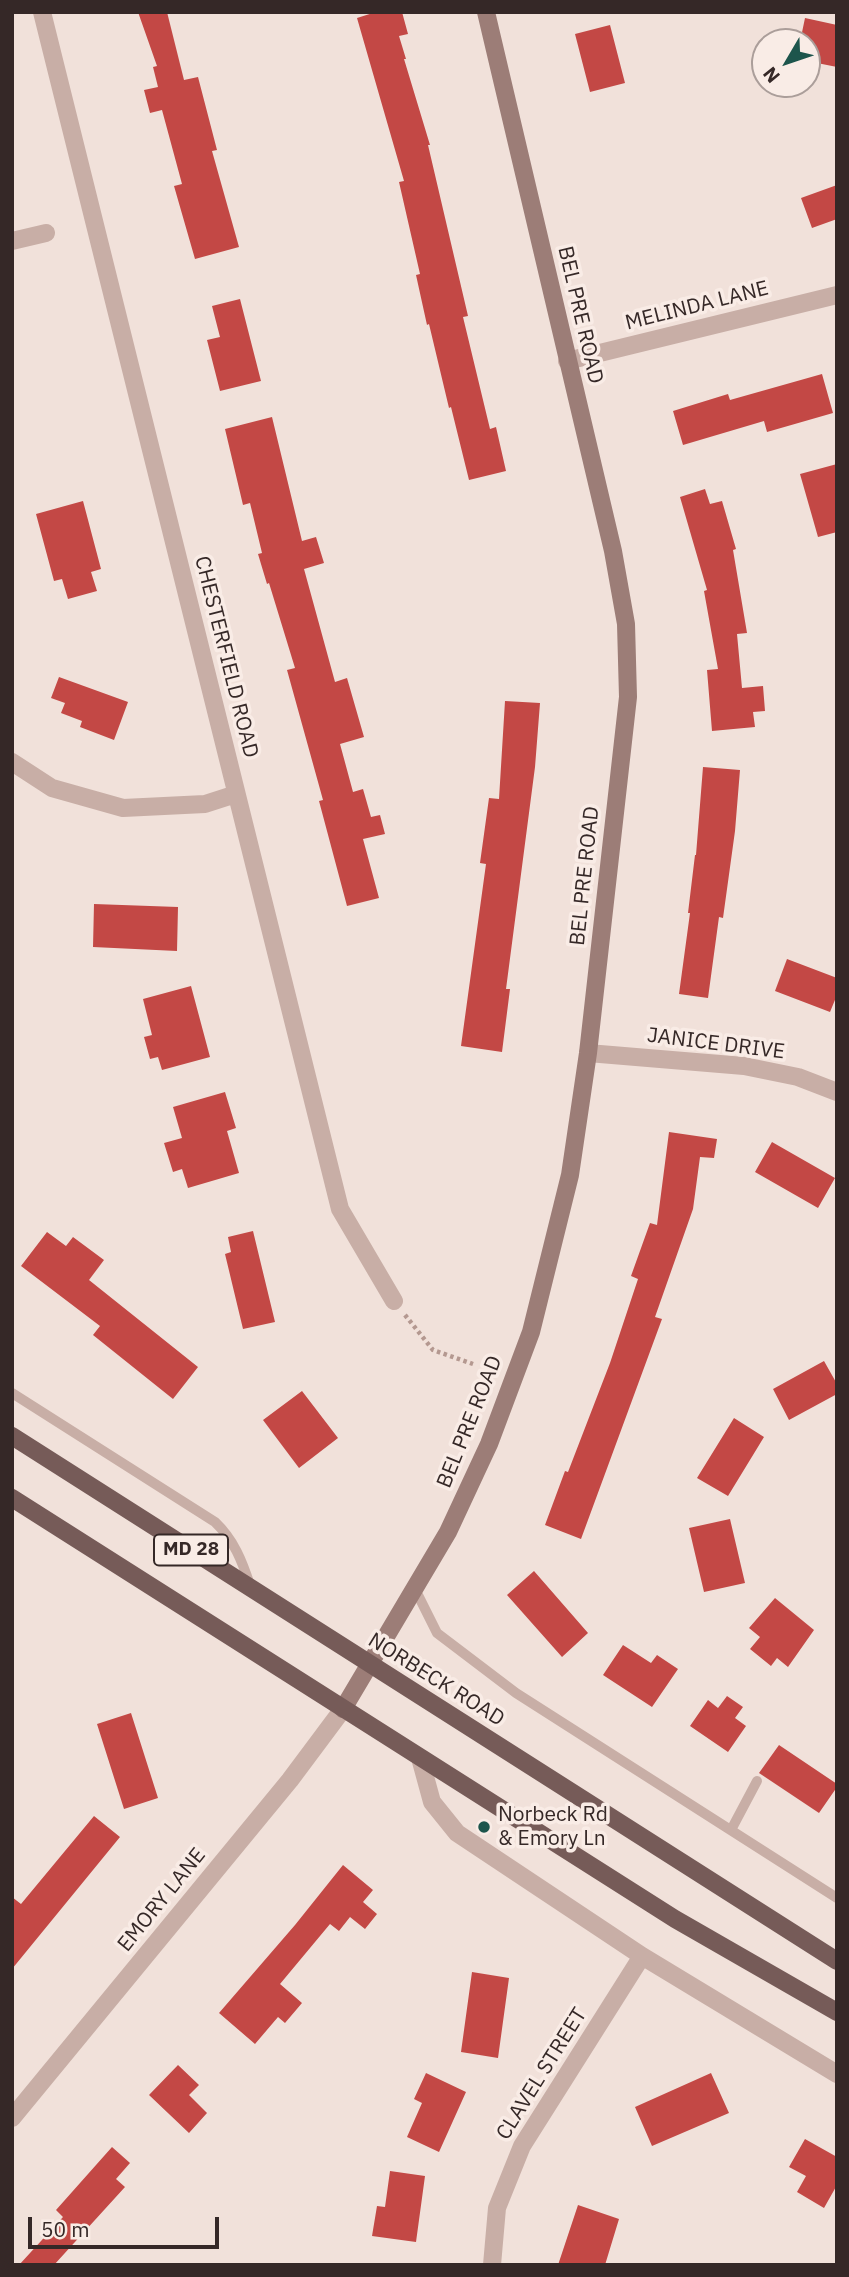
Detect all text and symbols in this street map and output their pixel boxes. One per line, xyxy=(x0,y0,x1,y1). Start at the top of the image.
north arrow xyxy=(751,28,821,98)
text: N xyxy=(758,62,785,88)
street label: BEL PRE ROAD xyxy=(552,244,608,386)
street label: MELINDA LANE xyxy=(623,276,771,336)
street label: CHESTERFIELD ROAD xyxy=(189,554,263,760)
street label: BEL PRE ROAD xyxy=(565,805,605,947)
street label: JANICE DRIVE xyxy=(646,1023,786,1065)
street label: BEL PRE ROAD xyxy=(432,1352,508,1492)
road number: MD 28 xyxy=(154,1534,228,1566)
street label: NORBECK ROAD xyxy=(363,1628,509,1732)
place label: Norbeck Rd & Emory Ln xyxy=(498,1802,608,1852)
marker: Norbeck Rd & Emory Ln xyxy=(476,1819,492,1835)
street label: EMORY LANE xyxy=(113,1843,211,1957)
street label: CLAVEL STREET xyxy=(491,2003,593,2145)
scale bar xyxy=(32,2204,222,2248)
text: 50 m xyxy=(41,2215,90,2243)

